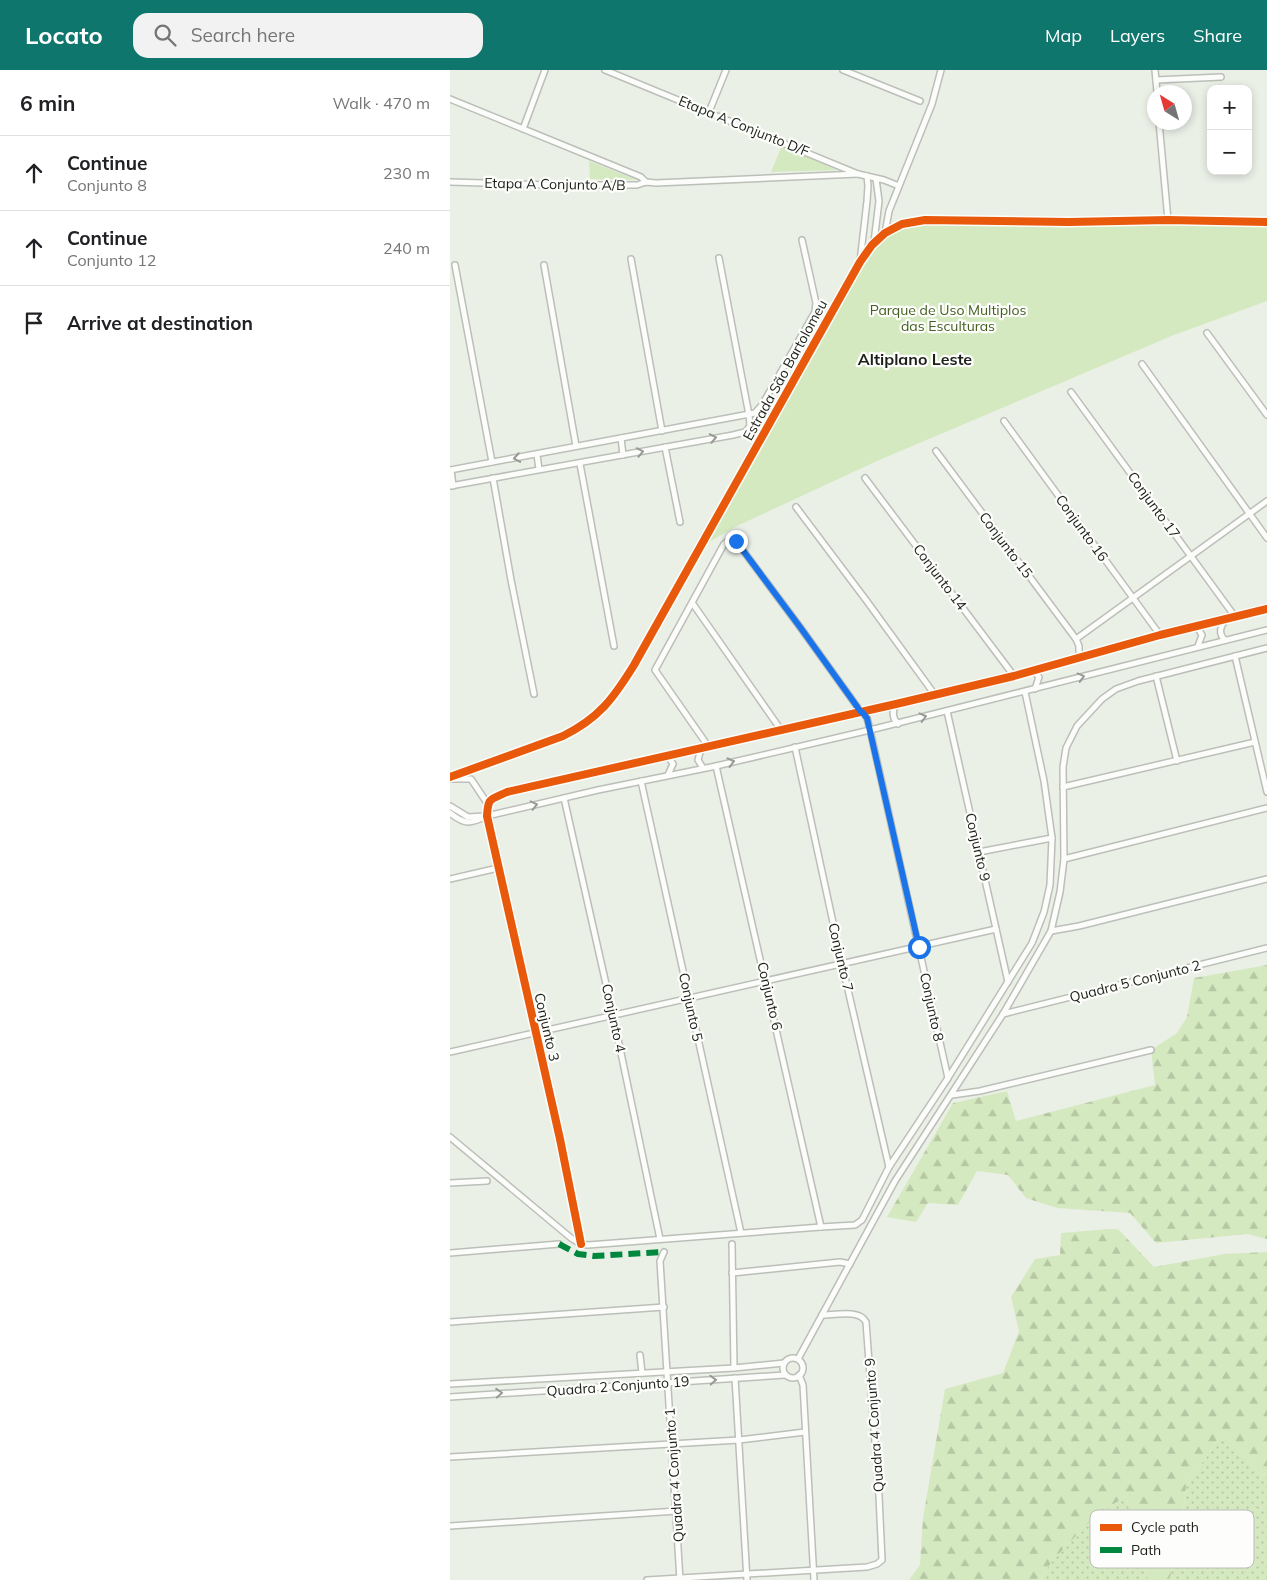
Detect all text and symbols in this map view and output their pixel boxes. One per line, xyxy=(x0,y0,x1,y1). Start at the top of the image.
search box xyxy=(133,13,483,58)
text: Locato xyxy=(25,20,103,50)
icon: search xyxy=(151,21,179,49)
text: Search here xyxy=(191,23,295,47)
text: Map xyxy=(1045,24,1082,47)
text: Layers xyxy=(1110,24,1165,47)
text: Share xyxy=(1193,24,1242,47)
north arrow xyxy=(1147,85,1192,130)
map controls xyxy=(1207,85,1252,175)
button: + xyxy=(1207,85,1252,130)
text: 6 min xyxy=(20,90,75,116)
street label: Etapa A Conjunto D/F xyxy=(676,92,812,161)
text: Walk · 470 m xyxy=(332,93,430,113)
button: − xyxy=(1207,130,1252,175)
text: Continue xyxy=(67,151,147,175)
icon: ahead xyxy=(20,159,48,187)
text: 230 m xyxy=(383,163,430,183)
street label: Etapa A Conjunto A/B xyxy=(484,174,626,194)
text: Conjunto 8 xyxy=(67,175,147,195)
text: Continue xyxy=(67,226,147,250)
icon: ahead xyxy=(20,234,48,262)
text: 240 m xyxy=(383,238,430,258)
text: Conjunto 12 xyxy=(67,250,156,270)
street label: Estrada São Bartolomeu xyxy=(739,297,831,443)
park label: Parque de Uso Multiplos das Esculturas xyxy=(870,301,1026,335)
icon: arrive xyxy=(20,309,48,337)
text: Arrive at destination xyxy=(67,311,253,335)
district label: Altiplano Leste xyxy=(858,349,972,369)
one-way arrow xyxy=(709,433,718,444)
one-way arrow xyxy=(635,447,644,458)
one-way arrow xyxy=(512,453,521,463)
street label: Conjunto 17 xyxy=(1124,468,1184,542)
street label: Conjunto 16 xyxy=(1052,491,1112,565)
street label: Conjunto 15 xyxy=(975,508,1037,582)
route end xyxy=(725,530,748,553)
street label: Conjunto 14 xyxy=(909,540,971,614)
one-way arrow xyxy=(1076,672,1085,683)
one-way arrow xyxy=(919,712,928,723)
one-way arrow xyxy=(727,757,736,768)
one-way arrow xyxy=(530,800,539,811)
street label: Conjunto 9 xyxy=(961,811,995,883)
street label: Conjunto 7 xyxy=(824,921,858,993)
route start xyxy=(908,936,931,959)
street label: Quadra 5 Conjunto 2 xyxy=(1068,956,1202,1006)
street label: Conjunto 6 xyxy=(753,960,787,1032)
street label: Conjunto 5 xyxy=(675,971,707,1043)
street label: Conjunto 8 xyxy=(916,971,948,1043)
street label: Conjunto 4 xyxy=(598,982,630,1055)
street label: Conjunto 3 xyxy=(530,991,564,1063)
street label: Quadra 4 Conjunto 9 xyxy=(860,1357,888,1493)
street label: Quadra 2 Conjunto 19 xyxy=(546,1372,690,1400)
one-way arrow xyxy=(709,1374,717,1385)
one-way arrow xyxy=(495,1388,503,1399)
street label: Quadra 4 Conjunto 1 xyxy=(660,1407,688,1543)
legend xyxy=(1090,1510,1254,1568)
text: Cycle path xyxy=(1131,1518,1199,1536)
text: Path xyxy=(1131,1541,1161,1559)

